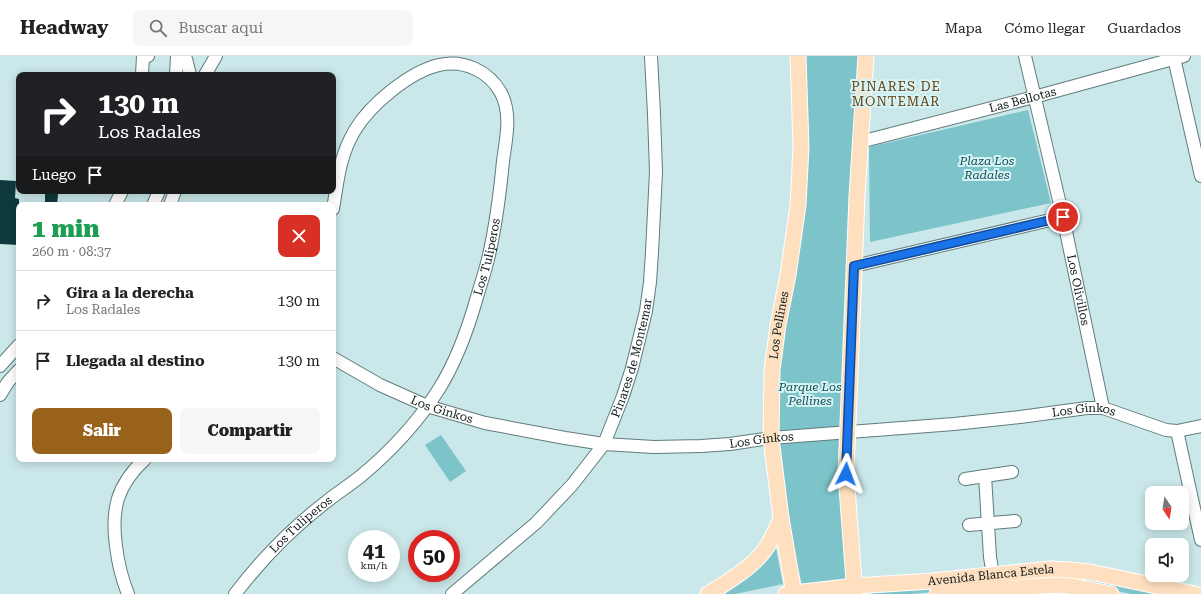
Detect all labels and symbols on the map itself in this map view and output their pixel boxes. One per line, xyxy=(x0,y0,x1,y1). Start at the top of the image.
district label: PINARES DE MONTEMAR xyxy=(851,79,941,109)
street label: Las Bellotas xyxy=(988,84,1058,115)
park label: Plaza Los Radales xyxy=(959,154,1015,182)
pin xyxy=(1046,200,1080,234)
street label: Los Tuliperos xyxy=(471,217,503,297)
street label: Los Olivillos xyxy=(1064,253,1093,327)
street label: Los Pellines xyxy=(766,290,792,360)
street label: Pinares de Montemar xyxy=(608,298,655,420)
park label: Parque Los Pellines xyxy=(777,380,842,408)
street label: Los Ginkos xyxy=(409,393,475,426)
street label: Los Ginkos xyxy=(1051,401,1118,420)
street label: Los Ginkos xyxy=(729,429,794,451)
position arrow xyxy=(825,453,867,495)
north arrow xyxy=(1145,486,1189,530)
street label: Los Tuliperos xyxy=(267,493,335,556)
speed limit sign: 50 xyxy=(408,530,460,582)
street label: Avenida Blanca Estela xyxy=(927,562,1055,588)

